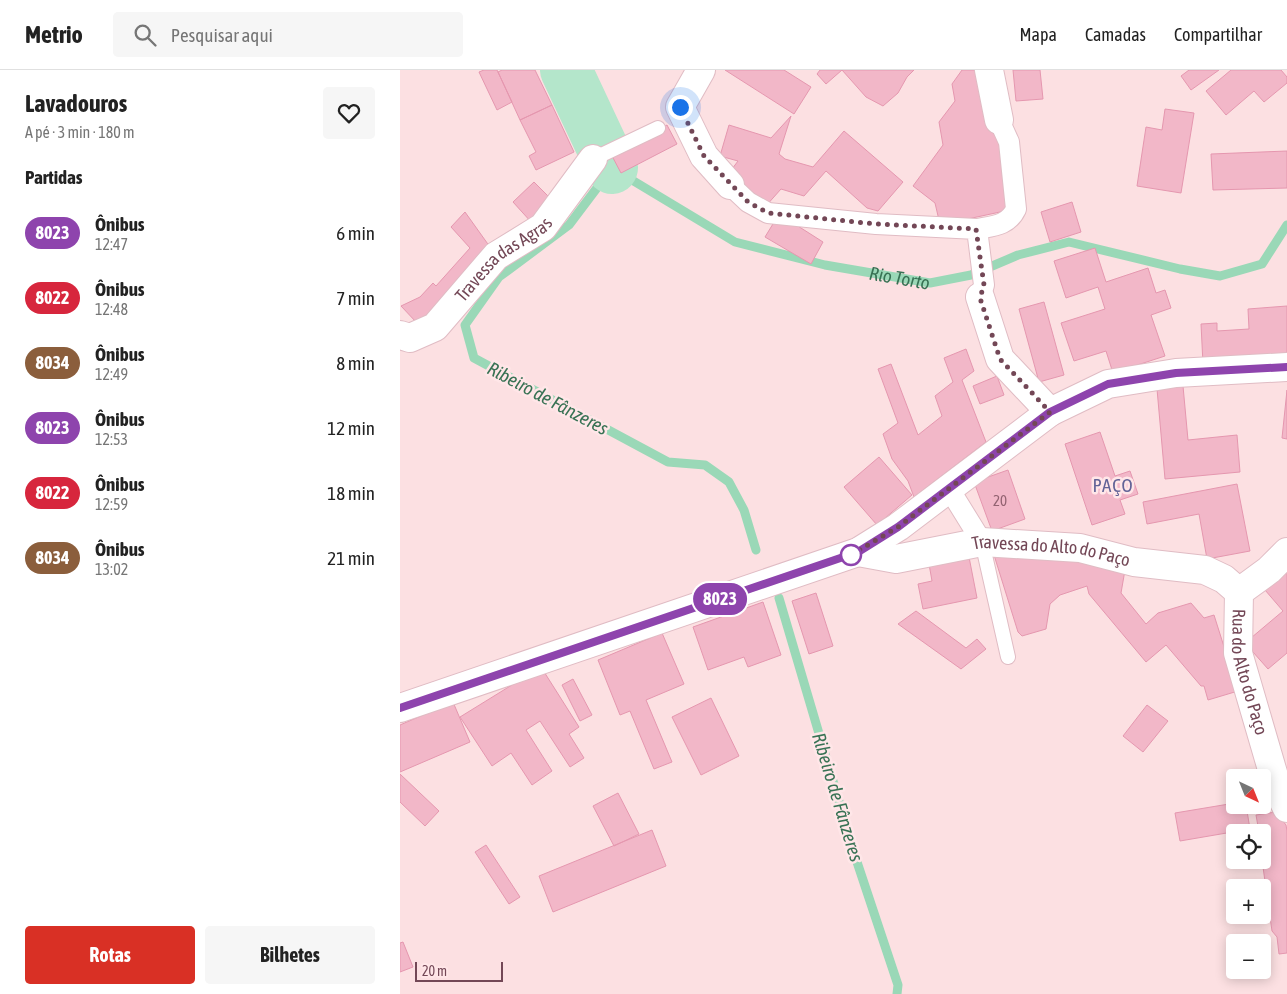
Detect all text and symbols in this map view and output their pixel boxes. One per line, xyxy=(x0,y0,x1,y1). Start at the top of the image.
search box xyxy=(113,12,463,57)
text: Metrio xyxy=(25,21,83,48)
icon: search xyxy=(131,21,159,49)
text: Pesquisar aqui xyxy=(171,24,273,46)
text: Mapa xyxy=(1020,24,1057,45)
text: Camadas xyxy=(1085,24,1146,45)
text: Compartilhar xyxy=(1174,24,1262,45)
button: heart xyxy=(323,87,375,139)
text: Lavadouros xyxy=(25,90,127,117)
your location xyxy=(668,95,693,120)
text: A pé · 3 min · 180 m xyxy=(25,123,134,141)
text: Partidas xyxy=(25,166,83,188)
text: Ônibus xyxy=(95,213,145,235)
street label: Travessa das Agras xyxy=(451,213,556,306)
text: 8023 xyxy=(36,222,69,243)
text: 6 min xyxy=(336,222,375,244)
text: 12:47 xyxy=(95,235,128,253)
water label: Rio Torto xyxy=(868,262,932,294)
text: Ônibus xyxy=(95,278,145,300)
text: 8022 xyxy=(36,287,69,308)
text: 7 min xyxy=(336,287,375,309)
text: 12:48 xyxy=(95,300,128,318)
text: Ônibus xyxy=(95,343,145,365)
text: 8034 xyxy=(36,352,69,373)
text: 8 min xyxy=(336,352,375,374)
water label: Ribeiro de Fânzeres xyxy=(484,357,612,439)
text: 12:49 xyxy=(95,365,128,383)
text: Ônibus xyxy=(95,408,145,430)
text: 8023 xyxy=(36,417,69,438)
text: 12 min xyxy=(327,417,375,439)
text: 12:53 xyxy=(95,430,128,448)
text: Ônibus xyxy=(95,473,145,495)
district label: PAÇO xyxy=(1092,474,1134,496)
text: 8022 xyxy=(36,482,69,503)
text: 18 min xyxy=(327,482,375,504)
house number: 20 xyxy=(993,492,1007,509)
text: 12:59 xyxy=(95,495,128,513)
street label: Travessa do Alto do Paço xyxy=(970,531,1132,571)
text: Ônibus xyxy=(95,538,145,560)
unlabelled marker xyxy=(840,544,862,566)
text: 8034 xyxy=(36,547,69,568)
text: 21 min xyxy=(327,547,375,569)
text: 13:02 xyxy=(95,560,128,578)
line badge: 8023 xyxy=(685,583,755,615)
text: 8023 xyxy=(703,588,737,609)
street label: Rua do Alto do Paço xyxy=(1228,609,1272,737)
water label: Ribeiro de Fânzeres xyxy=(808,730,868,864)
north arrow xyxy=(1226,769,1271,814)
map controls xyxy=(1226,769,1271,979)
button: locate xyxy=(1226,824,1271,869)
button: + xyxy=(1226,879,1271,924)
button: Rotas xyxy=(25,926,195,984)
button: Bilhetes xyxy=(205,926,375,984)
button: − xyxy=(1226,934,1271,979)
scale bar xyxy=(415,959,502,982)
text: 20 m xyxy=(422,963,447,979)

